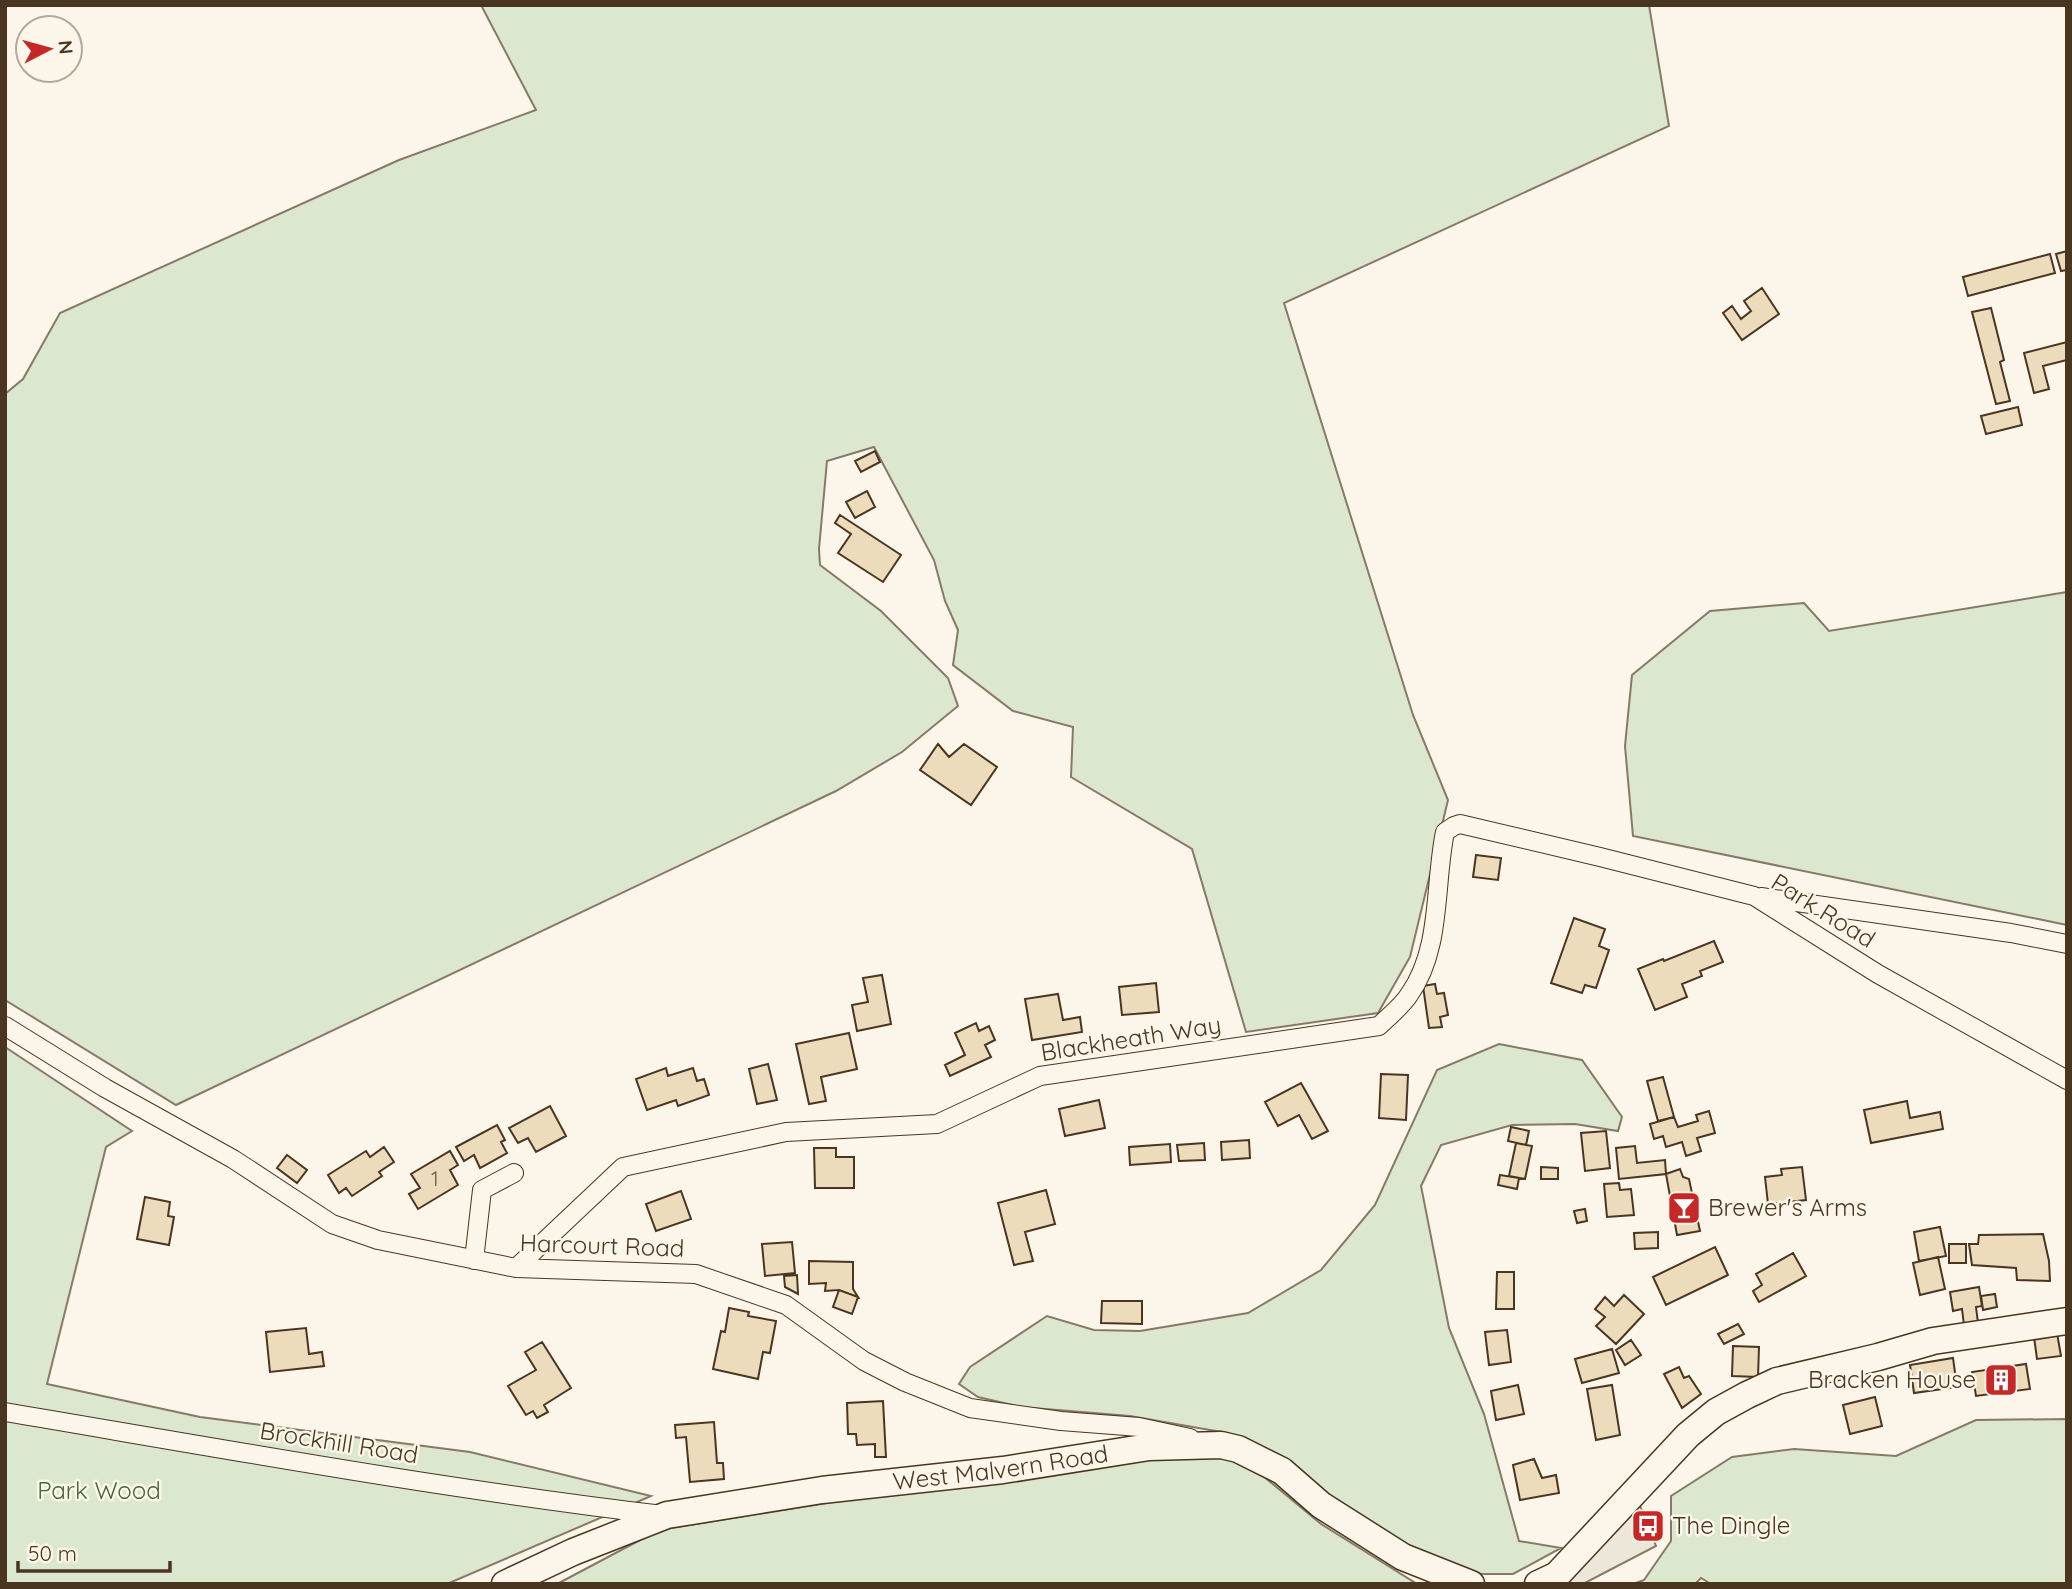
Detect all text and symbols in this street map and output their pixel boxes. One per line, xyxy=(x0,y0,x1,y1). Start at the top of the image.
north arrow xyxy=(14,14,84,84)
text: N xyxy=(53,39,79,55)
street label: Park Road xyxy=(1766,866,1881,954)
street label: Blackheath Way xyxy=(1039,1009,1223,1067)
house number: 1 xyxy=(431,1165,439,1191)
bar icon: Brewer's Arms xyxy=(1665,1189,1703,1227)
place label: Brewer's Arms xyxy=(1708,1192,1867,1222)
street label: Harcourt Road xyxy=(519,1227,685,1263)
building icon: Bracken House xyxy=(1982,1361,2020,1399)
place label: Bracken House xyxy=(1808,1364,1976,1394)
street label: Brockhill Road xyxy=(258,1415,420,1469)
street label: West Malvern Road xyxy=(891,1438,1110,1496)
park label: Park Wood xyxy=(37,1475,161,1505)
bus stop icon: The Dingle xyxy=(1629,1507,1667,1545)
place label: The Dingle xyxy=(1672,1510,1790,1540)
scale bar xyxy=(18,1530,170,1574)
text: 50 m xyxy=(28,1540,77,1566)

